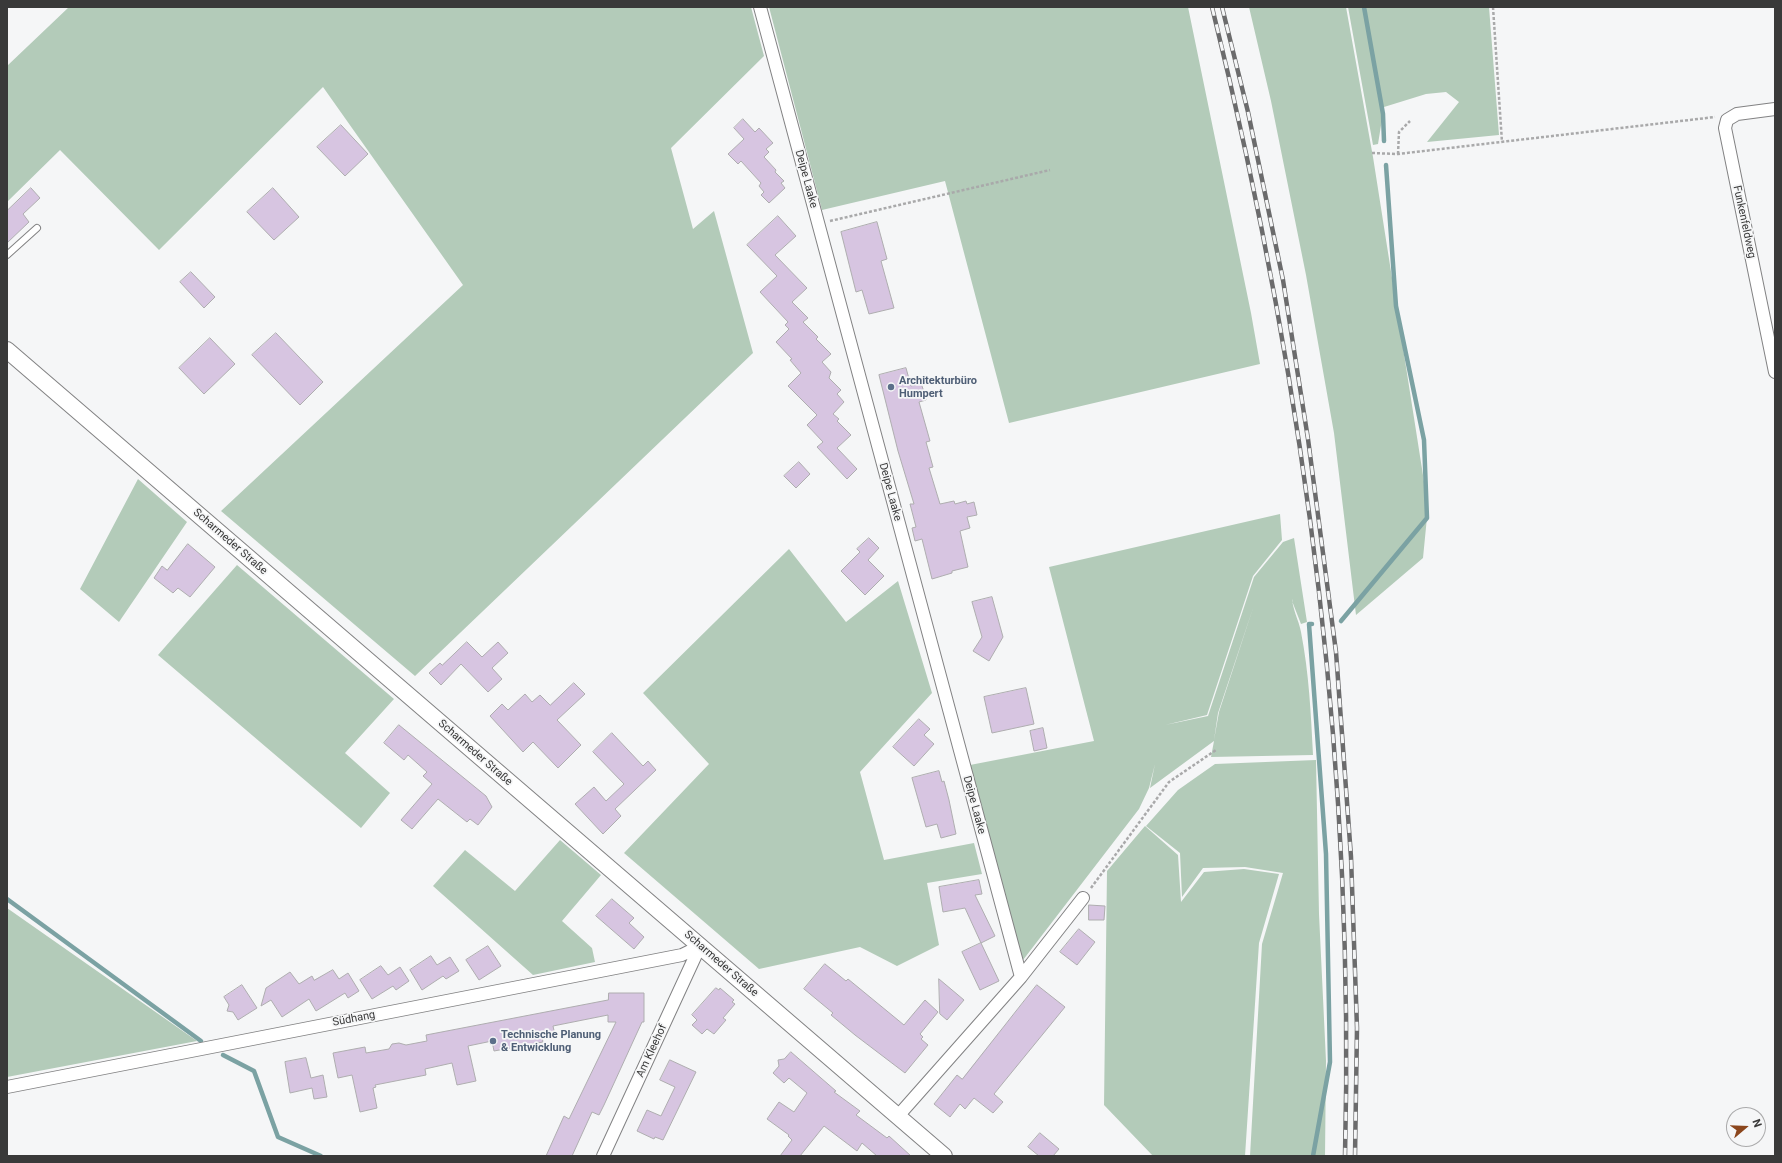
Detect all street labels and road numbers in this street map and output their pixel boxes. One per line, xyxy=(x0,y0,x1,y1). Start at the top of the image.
street label: Deipe Laake xyxy=(792,148,820,210)
street label: Funkenfeldweg xyxy=(1730,184,1758,260)
street label: Deipe Laake xyxy=(876,461,904,523)
street label: Scharmeder Straße xyxy=(190,506,270,578)
street label: Scharmeder Straße xyxy=(435,717,515,789)
street label: Deipe Laake xyxy=(960,774,988,836)
street label: Scharmeder Straße xyxy=(681,928,761,1000)
street label: Südhang xyxy=(332,1008,376,1030)
street label: Am Kleehof xyxy=(634,1022,670,1080)

